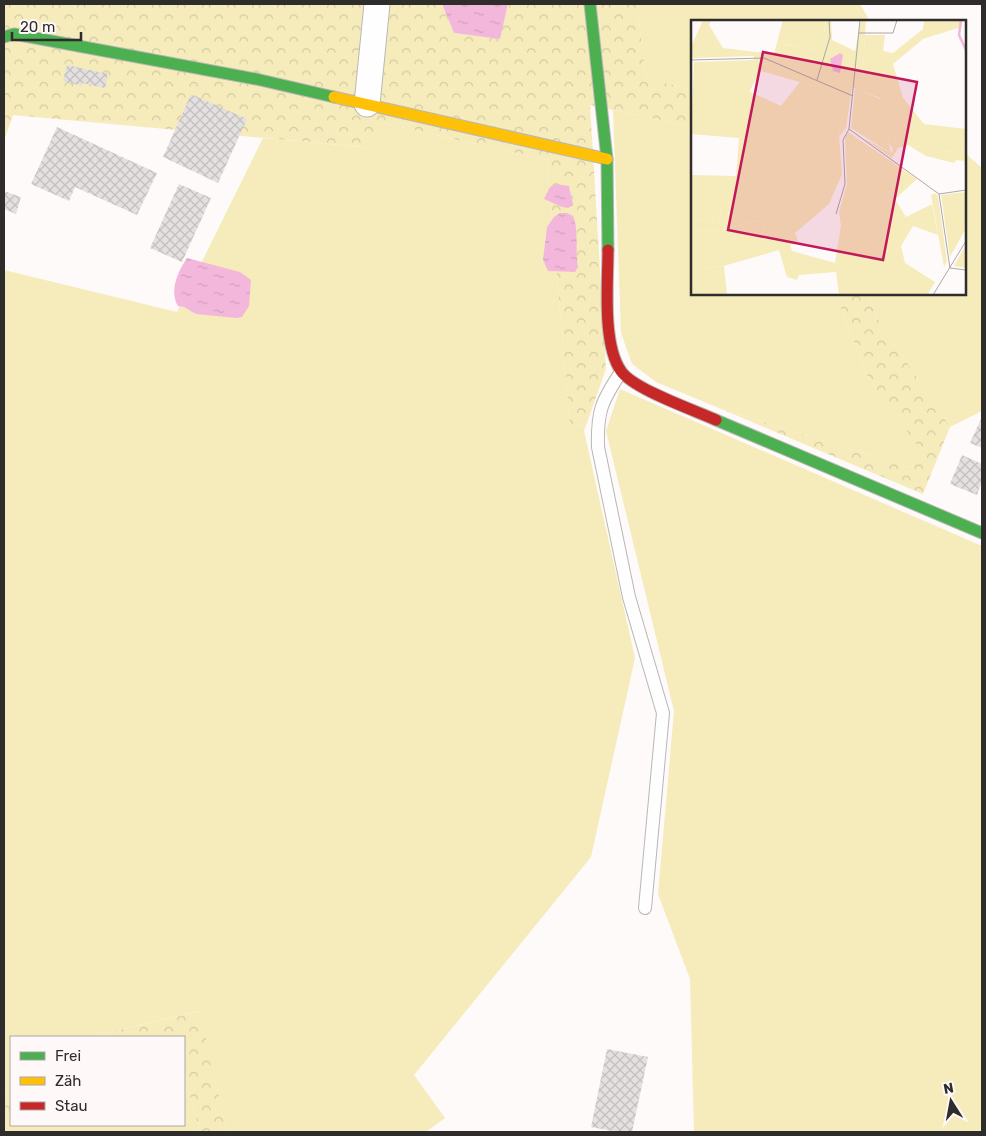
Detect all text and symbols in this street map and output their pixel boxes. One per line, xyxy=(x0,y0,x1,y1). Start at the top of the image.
scale bar xyxy=(12,10,81,42)
text: 20 m xyxy=(20,18,55,36)
inset map xyxy=(691,20,966,295)
legend xyxy=(10,1036,185,1126)
text: Frei xyxy=(55,1047,81,1065)
text: Zäh xyxy=(55,1072,81,1090)
north arrow xyxy=(926,1076,976,1126)
text: N xyxy=(942,1079,955,1098)
text: Stau xyxy=(55,1097,88,1115)

